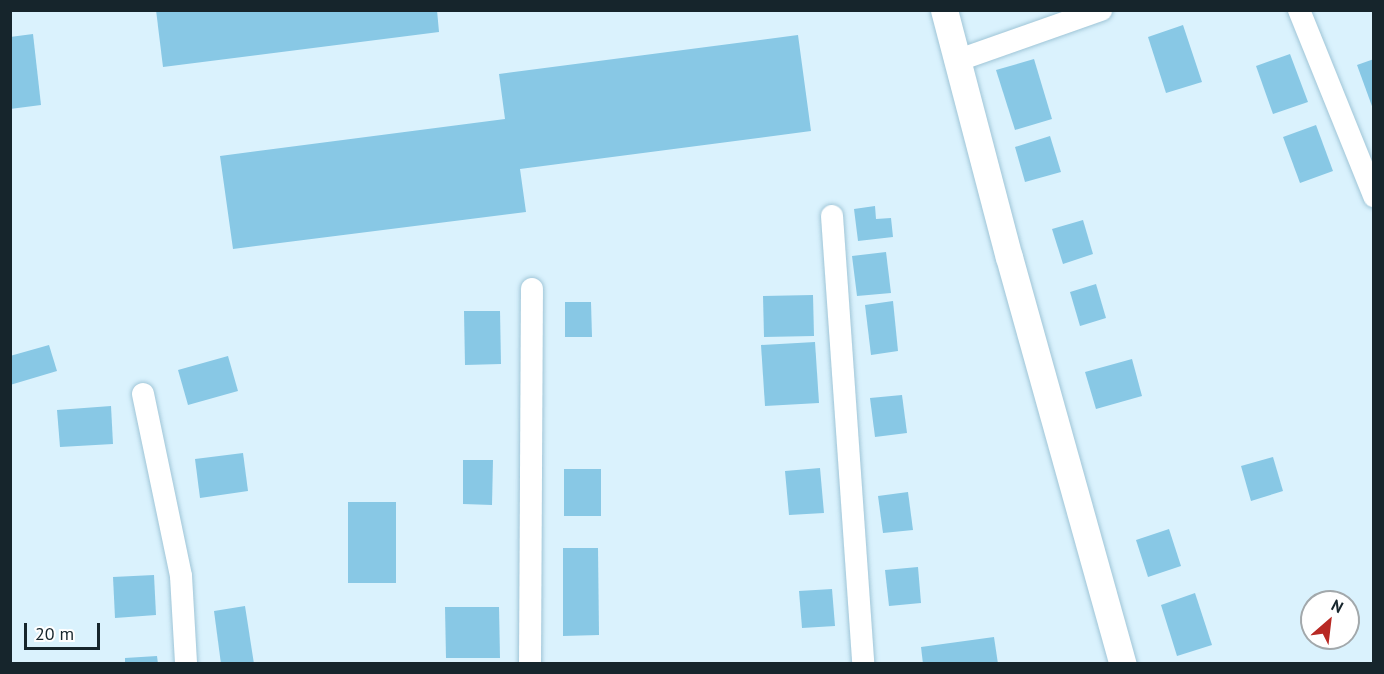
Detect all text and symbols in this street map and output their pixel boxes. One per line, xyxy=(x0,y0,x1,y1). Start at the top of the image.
north arrow xyxy=(1300,590,1360,650)
text: N xyxy=(1328,595,1347,617)
scale bar xyxy=(27,611,104,649)
text: 20 m xyxy=(35,622,74,645)

